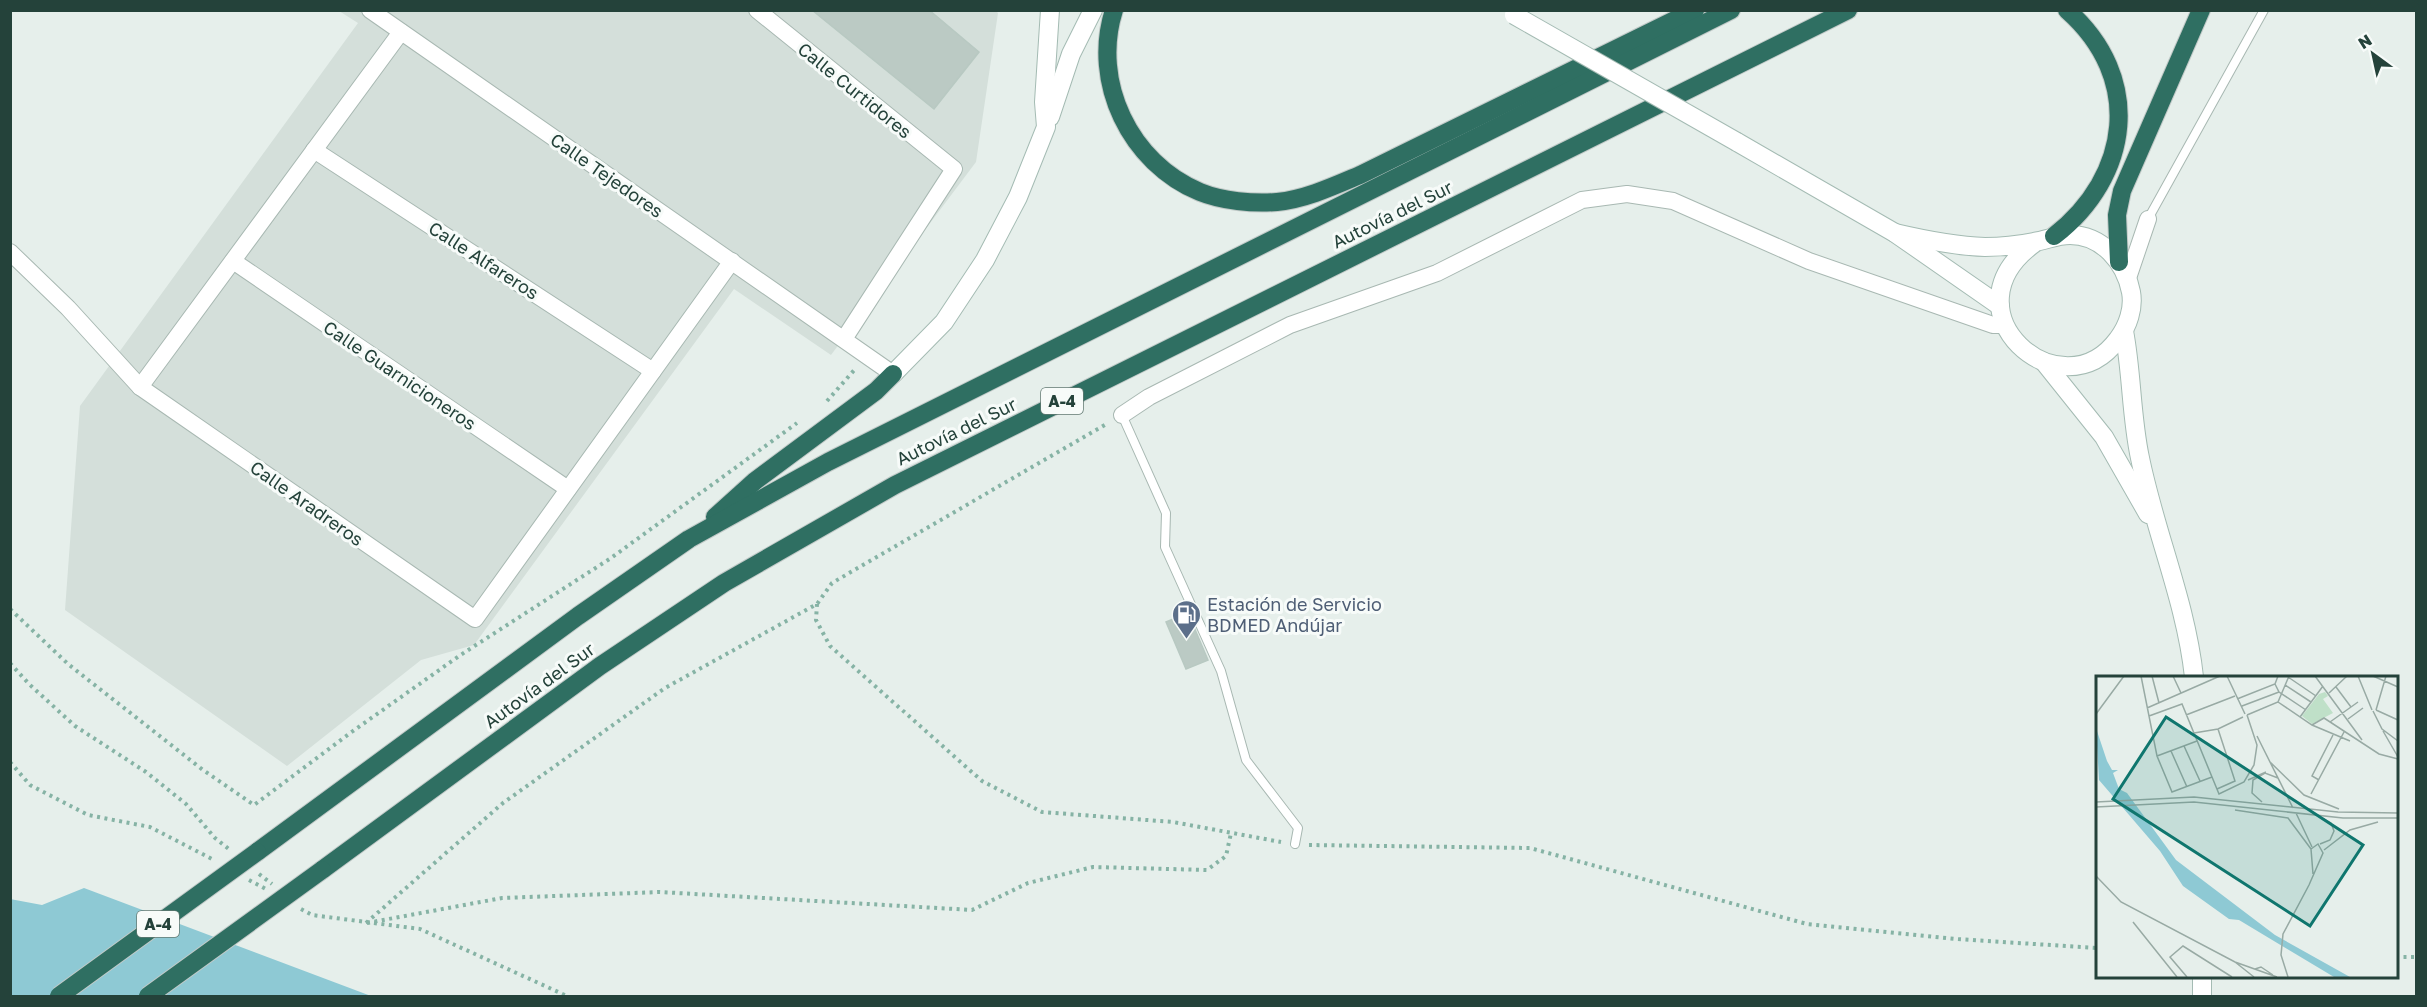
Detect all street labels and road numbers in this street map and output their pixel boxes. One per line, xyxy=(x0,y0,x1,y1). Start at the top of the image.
street label: Calle Curtidores xyxy=(794,37,916,143)
street label: Calle Tejedores xyxy=(546,128,668,222)
street label: Autovía del Sur xyxy=(1328,175,1456,253)
street label: Calle Alfareros xyxy=(425,216,543,304)
street label: Calle Guarnicioneros xyxy=(319,316,481,434)
road number: A-4 xyxy=(1041,388,1083,414)
street label: Autovía del Sur xyxy=(892,392,1020,470)
street label: Calle Aradreros xyxy=(246,456,368,550)
street label: Autovía del Sur xyxy=(480,638,598,732)
road number: A-4 xyxy=(137,911,179,937)

